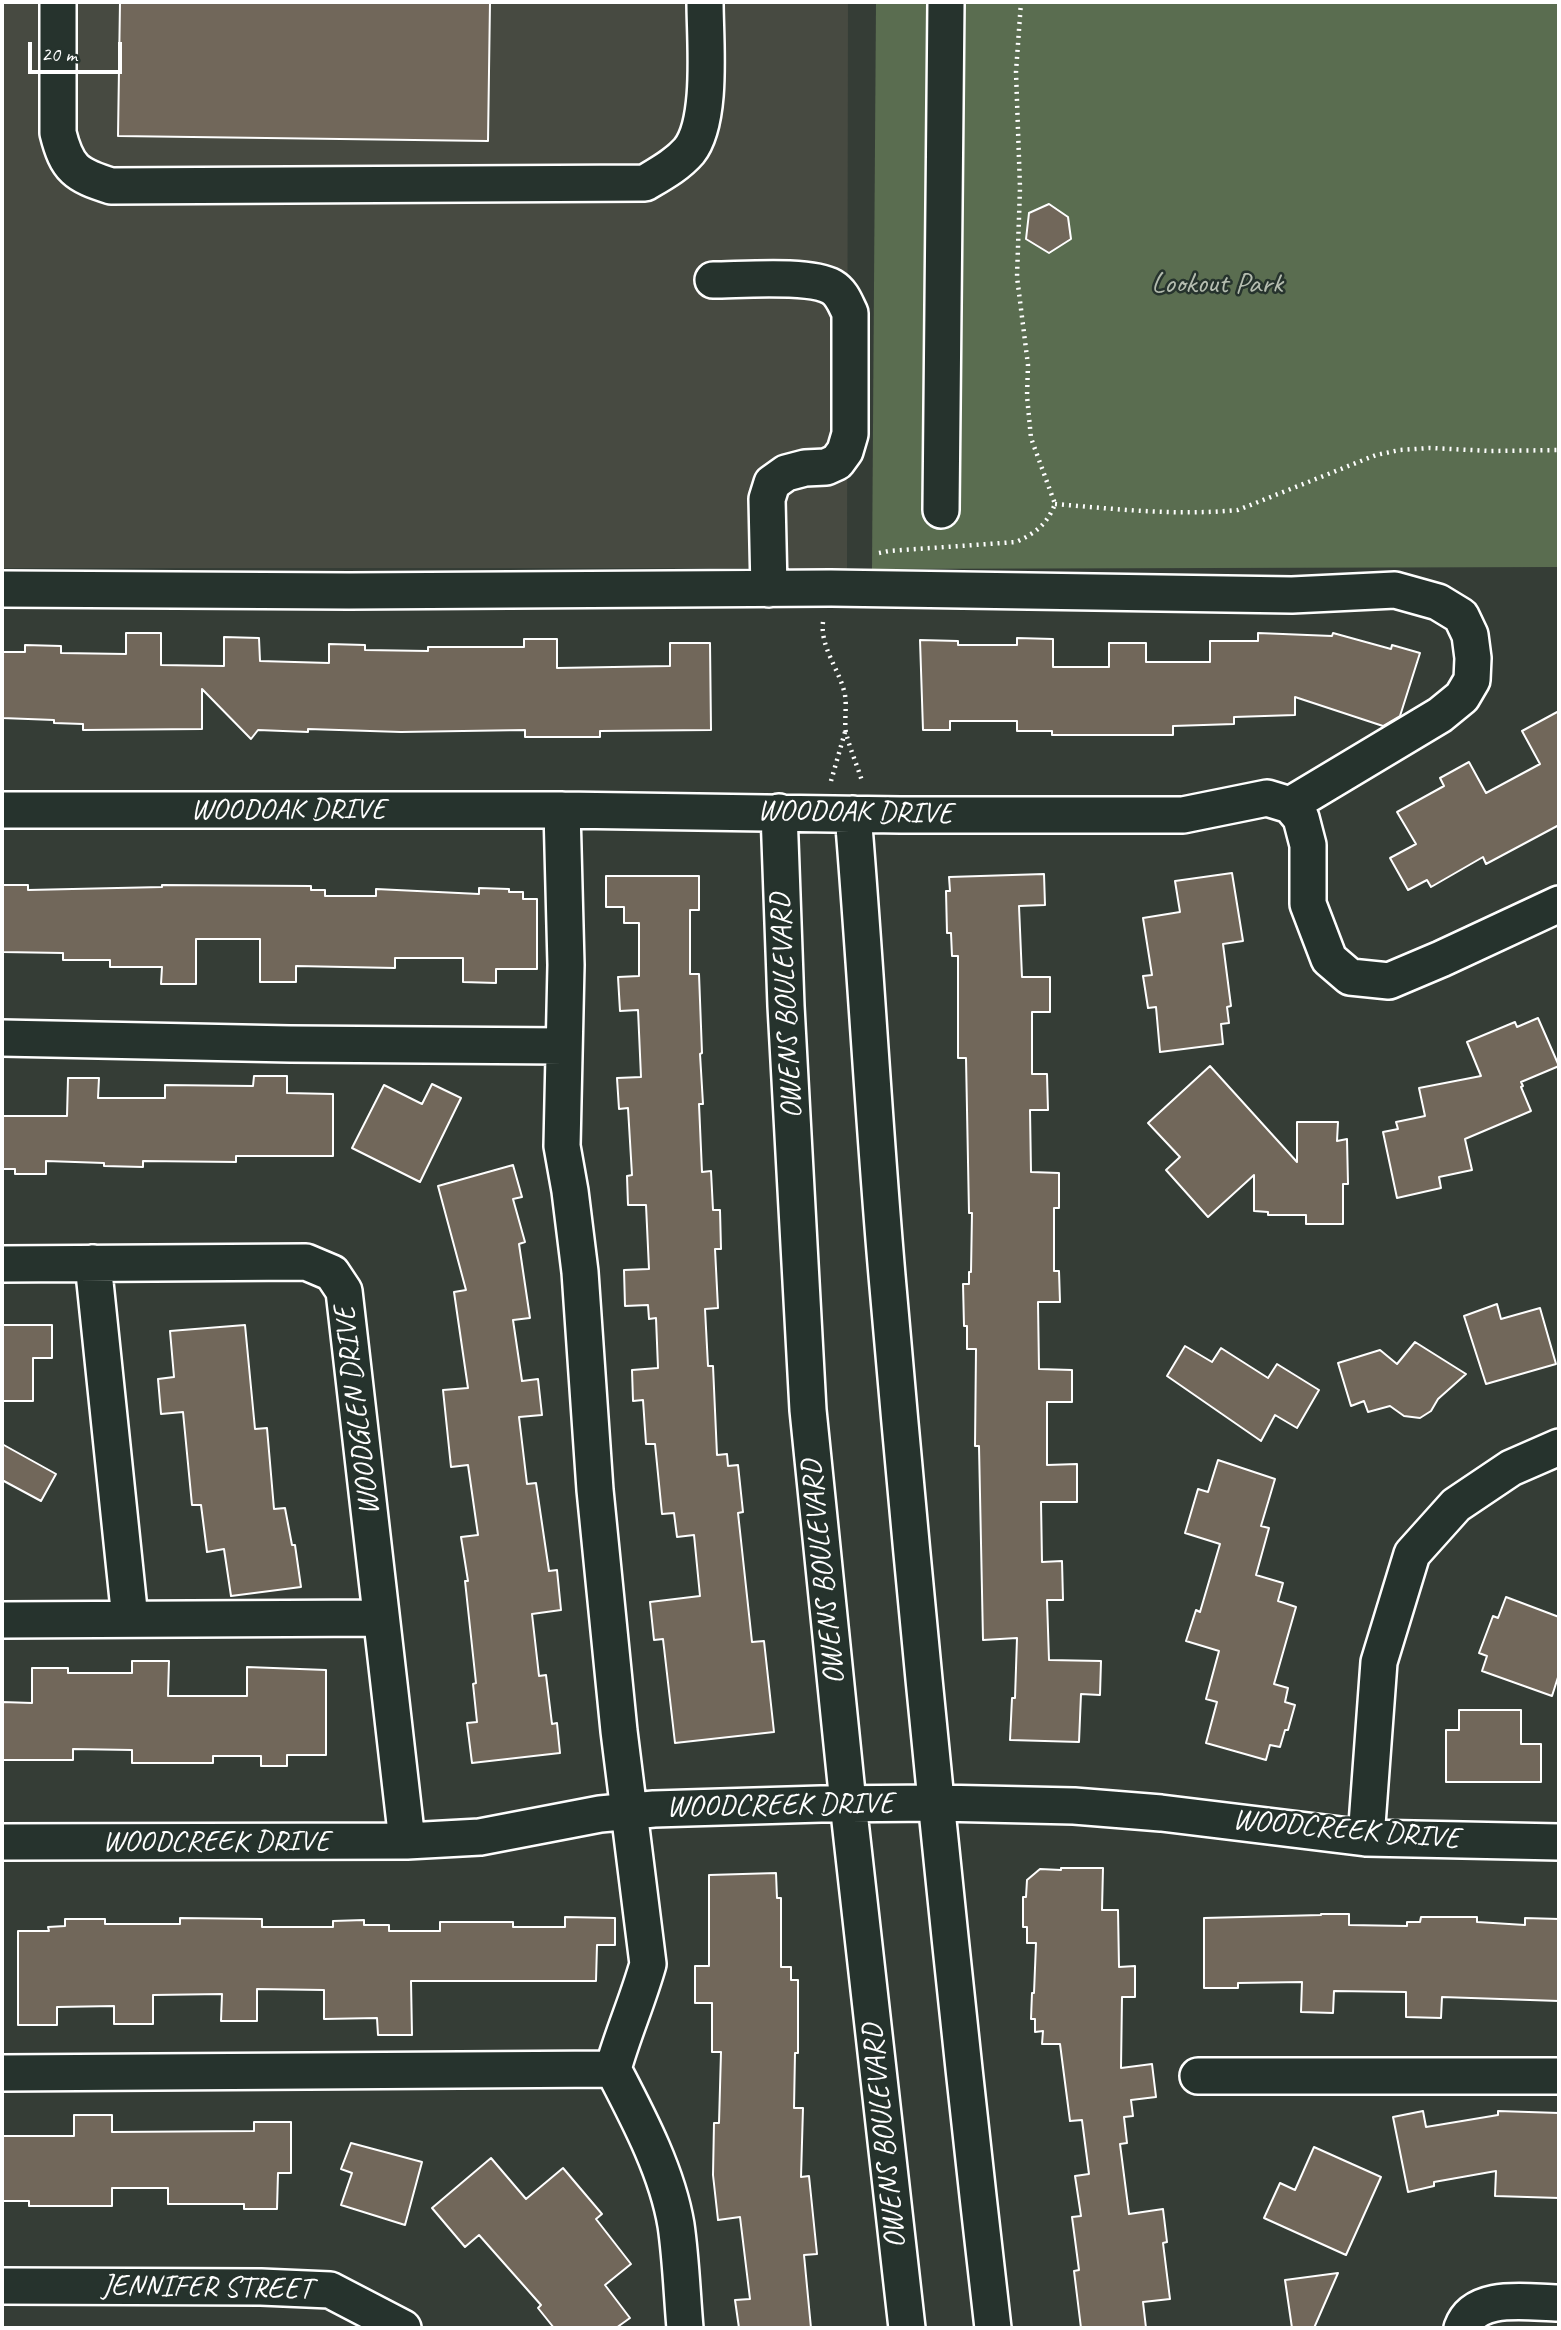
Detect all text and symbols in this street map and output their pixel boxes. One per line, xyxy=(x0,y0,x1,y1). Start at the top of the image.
scale bar xyxy=(32,28,126,72)
text: 20 m xyxy=(41,41,77,67)
park label: Lookout Park xyxy=(1151,266,1283,302)
street label: WOODOAK DRIVE xyxy=(190,792,386,828)
street label: WOODOAK DRIVE xyxy=(757,793,953,833)
street label: OWENS BOULEVARD xyxy=(763,892,811,1120)
street label: WOODGLEN DRIVE xyxy=(327,1305,389,1517)
street label: OWENS BOULEVARD xyxy=(794,1458,854,1686)
street label: WOODCREEK DRIVE xyxy=(666,1786,894,1826)
street label: WOODCREEK DRIVE xyxy=(1231,1802,1461,1858)
street label: WOODCREEK DRIVE xyxy=(102,1824,330,1860)
street label: OWENS BOULEVARD xyxy=(855,2022,915,2250)
street label: JENNIFER STREET xyxy=(101,2268,313,2308)

